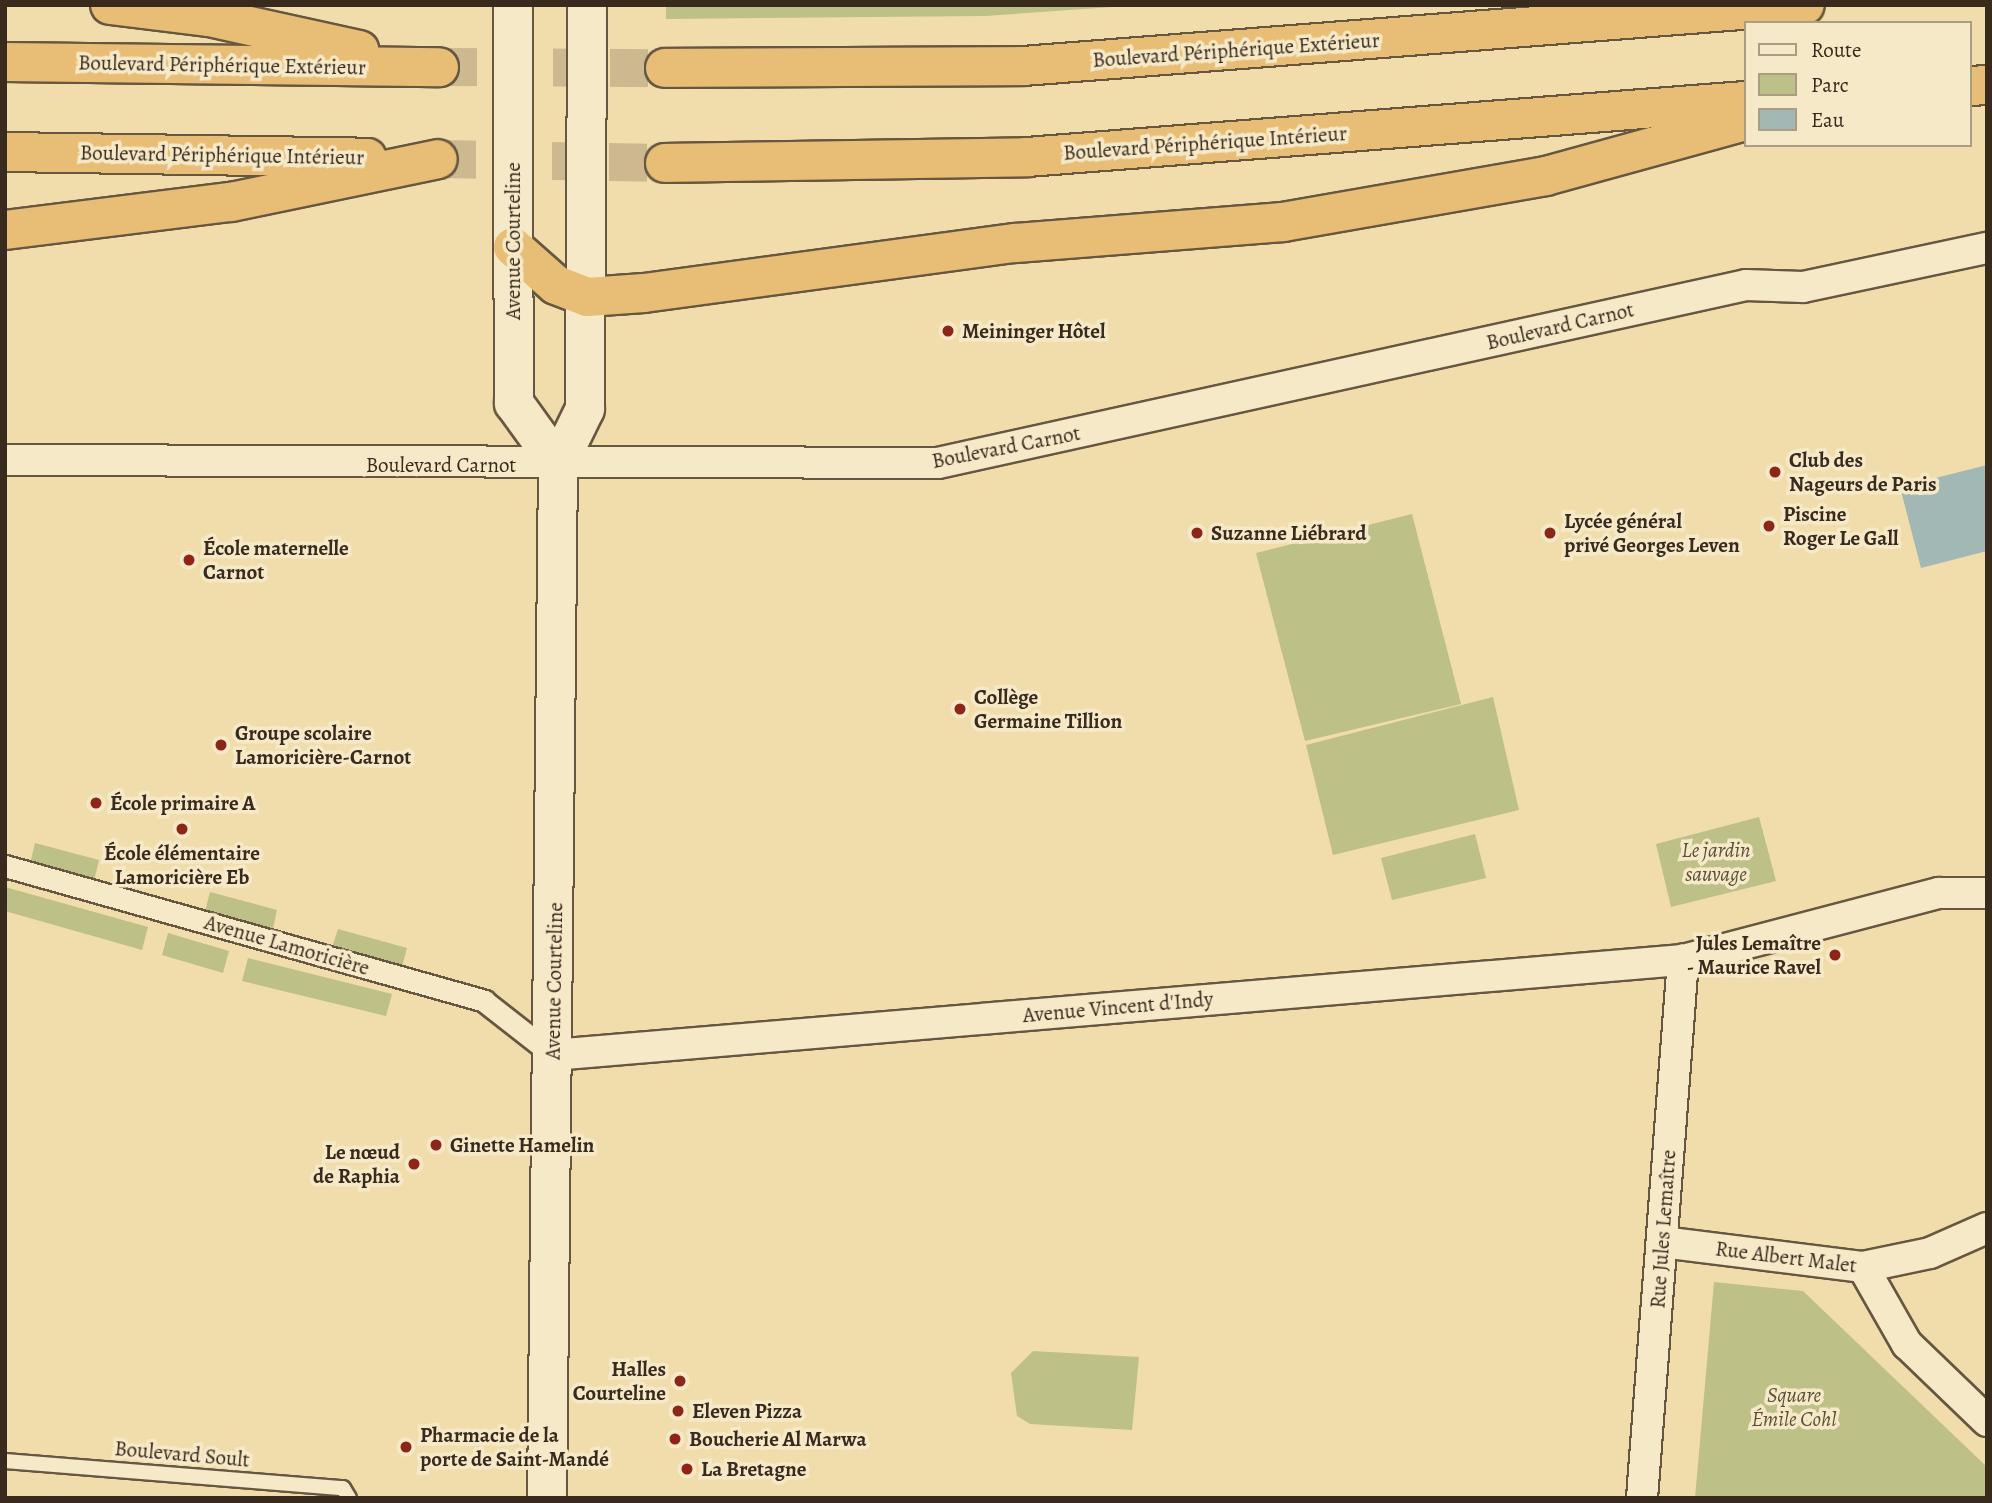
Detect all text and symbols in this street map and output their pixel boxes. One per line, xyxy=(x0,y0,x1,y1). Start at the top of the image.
legend xyxy=(1744,21,1971,147)
street label: Boulevard Périphérique Extérieur xyxy=(1092,27,1380,73)
text: Route xyxy=(1811,36,1861,64)
street label: Boulevard Périphérique Extérieur xyxy=(78,50,366,80)
text: Parc xyxy=(1811,71,1849,99)
text: Eau xyxy=(1811,106,1844,134)
street label: Boulevard Périphérique Intérieur xyxy=(1062,121,1348,165)
street label: Boulevard Périphérique Intérieur xyxy=(80,140,364,170)
street label: Avenue Courteline xyxy=(500,162,526,320)
street label: Boulevard Carnot xyxy=(1484,297,1636,355)
place label: Meininger Hôtel xyxy=(962,318,1105,344)
marker: Meininger Hôtel xyxy=(940,323,956,339)
street label: Boulevard Carnot xyxy=(930,420,1082,474)
place label: Club des Nageurs de Paris xyxy=(1789,447,1937,497)
street label: Boulevard Carnot xyxy=(366,452,516,478)
marker: Club des Nageurs de Paris xyxy=(1767,464,1783,480)
place label: Piscine Roger Le Gall xyxy=(1783,501,1898,551)
place label: Lycée général privé Georges Leven xyxy=(1564,508,1740,558)
marker: Piscine Roger Le Gall xyxy=(1761,518,1777,534)
place label: Suzanne Liébrard xyxy=(1211,520,1366,546)
marker: Suzanne Liébrard xyxy=(1189,525,1205,541)
marker: Lycée général privé Georges Leven xyxy=(1542,525,1558,541)
place label: École maternelle Carnot xyxy=(203,535,349,585)
marker: École maternelle Carnot xyxy=(181,552,197,568)
place label: Collège Germaine Tillion xyxy=(974,684,1122,734)
marker: Collège Germaine Tillion xyxy=(952,701,968,717)
place label: Groupe scolaire Lamoricière-Carnot xyxy=(235,720,411,770)
marker: Groupe scolaire Lamoricière-Carnot xyxy=(213,737,229,753)
place label: École primaire A xyxy=(110,790,255,816)
marker: École primaire A xyxy=(88,795,104,811)
marker: École élémentaire Lamoricière Eb xyxy=(174,821,190,837)
park label: Le jardin sauvage xyxy=(1682,837,1750,887)
place label: École élémentaire Lamoricière Eb xyxy=(104,840,260,890)
street label: Avenue Courteline xyxy=(540,902,568,1060)
street label: Avenue Lamoricière xyxy=(202,909,372,981)
place label: Jules Lemaître - Maurice Ravel xyxy=(1686,930,1821,980)
marker: Jules Lemaître - Maurice Ravel xyxy=(1827,947,1843,963)
street label: Avenue Vincent d'Indy xyxy=(1022,986,1214,1028)
place label: Ginette Hamelin xyxy=(450,1132,594,1158)
marker: Ginette Hamelin xyxy=(428,1137,444,1153)
place label: Le nœud de Raphia xyxy=(313,1139,400,1189)
street label: Rue Jules Lemaître xyxy=(1645,1149,1681,1309)
marker: Le nœud de Raphia xyxy=(406,1156,422,1172)
street label: Rue Albert Malet xyxy=(1714,1236,1858,1278)
place label: Halles Courteline xyxy=(573,1356,666,1406)
marker: Halles Courteline xyxy=(672,1373,688,1389)
park label: Square Émile Cohl xyxy=(1752,1382,1836,1432)
place label: Eleven Pizza xyxy=(692,1398,802,1424)
marker: Eleven Pizza xyxy=(670,1403,686,1419)
place label: Pharmacie de la porte de Saint-Mandé xyxy=(420,1422,609,1472)
place label: Boucherie Al Marwa xyxy=(689,1426,867,1452)
marker: Boucherie Al Marwa xyxy=(667,1431,683,1447)
street label: Boulevard Soult xyxy=(113,1436,251,1472)
marker: Pharmacie de la porte de Saint-Mandé xyxy=(398,1439,414,1455)
place label: La Bretagne xyxy=(701,1456,806,1482)
marker: La Bretagne xyxy=(679,1461,695,1477)

